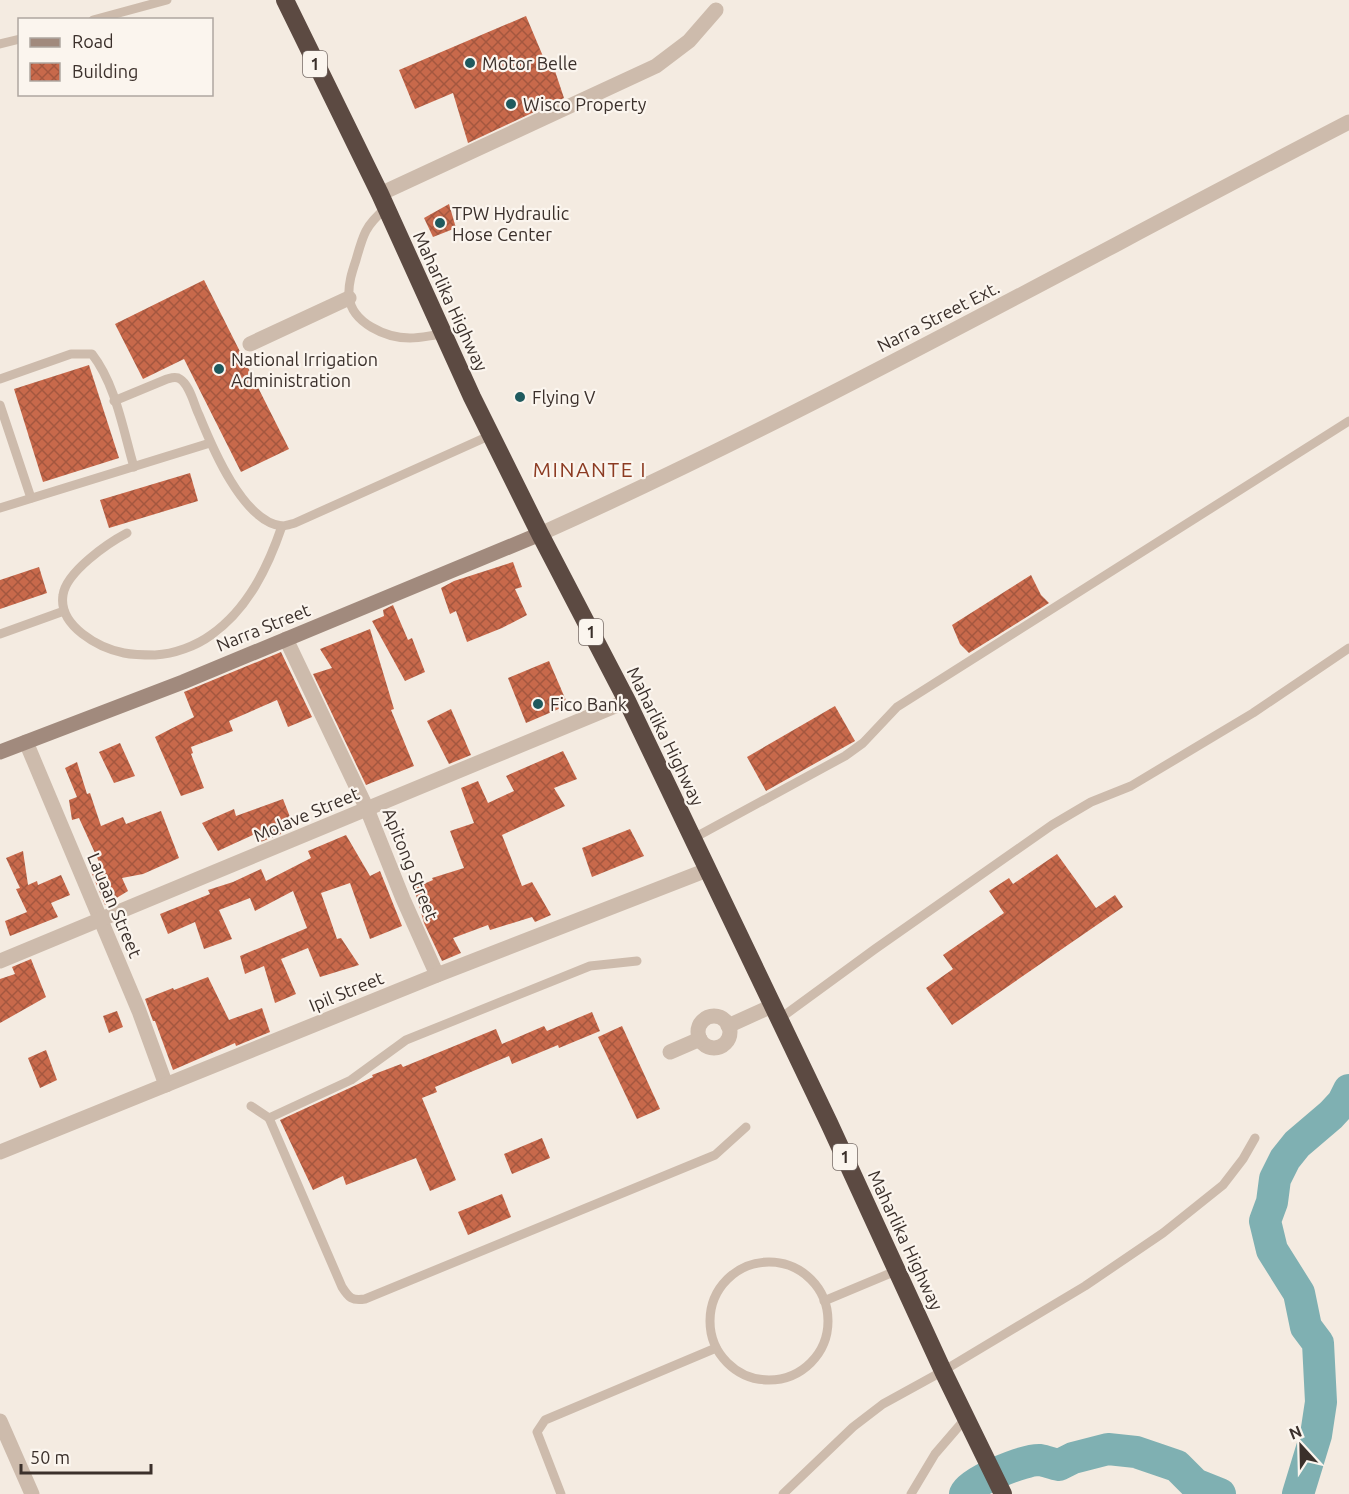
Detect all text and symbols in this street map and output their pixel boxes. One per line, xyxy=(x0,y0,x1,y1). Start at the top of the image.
legend xyxy=(18,18,213,96)
text: Road xyxy=(72,31,114,51)
road number: 1 xyxy=(303,51,327,77)
place label: Motor Belle xyxy=(482,53,577,73)
marker: Motor Belle xyxy=(463,56,477,70)
text: Building xyxy=(72,61,138,81)
place label: Wisco Property xyxy=(523,94,647,114)
marker: Wisco Property xyxy=(504,97,518,111)
place label: TPW Hydraulic Hose Center xyxy=(452,203,569,244)
marker: TPW Hydraulic Hose Center xyxy=(433,216,447,230)
street label: Maharlika Highway xyxy=(410,228,492,374)
street label: Narra Street Ext. xyxy=(874,277,1002,355)
place label: National Irrigation Administration xyxy=(231,349,378,390)
marker: National Irrigation Administration xyxy=(212,362,226,376)
place label: Flying V xyxy=(532,387,596,407)
marker: Flying V xyxy=(513,390,527,404)
district label: MINANTE I xyxy=(533,457,647,481)
street label: Narra Street xyxy=(213,599,313,655)
road number: 1 xyxy=(579,619,603,645)
street label: Maharlika Highway xyxy=(624,663,708,809)
place label: Fico Bank xyxy=(550,694,627,714)
marker: Fico Bank xyxy=(531,697,545,711)
street label: Molave Street xyxy=(250,783,362,845)
street label: Apitong Street xyxy=(379,805,443,923)
street label: Lauaan Street xyxy=(84,850,146,960)
street label: Ipil Street xyxy=(306,967,386,1015)
road number: 1 xyxy=(833,1144,857,1170)
street label: Maharlika Highway xyxy=(865,1167,947,1313)
north arrow xyxy=(1271,1416,1331,1476)
text: N xyxy=(1286,1422,1304,1443)
scale bar xyxy=(21,1437,152,1475)
text: 50 m xyxy=(30,1447,70,1467)

